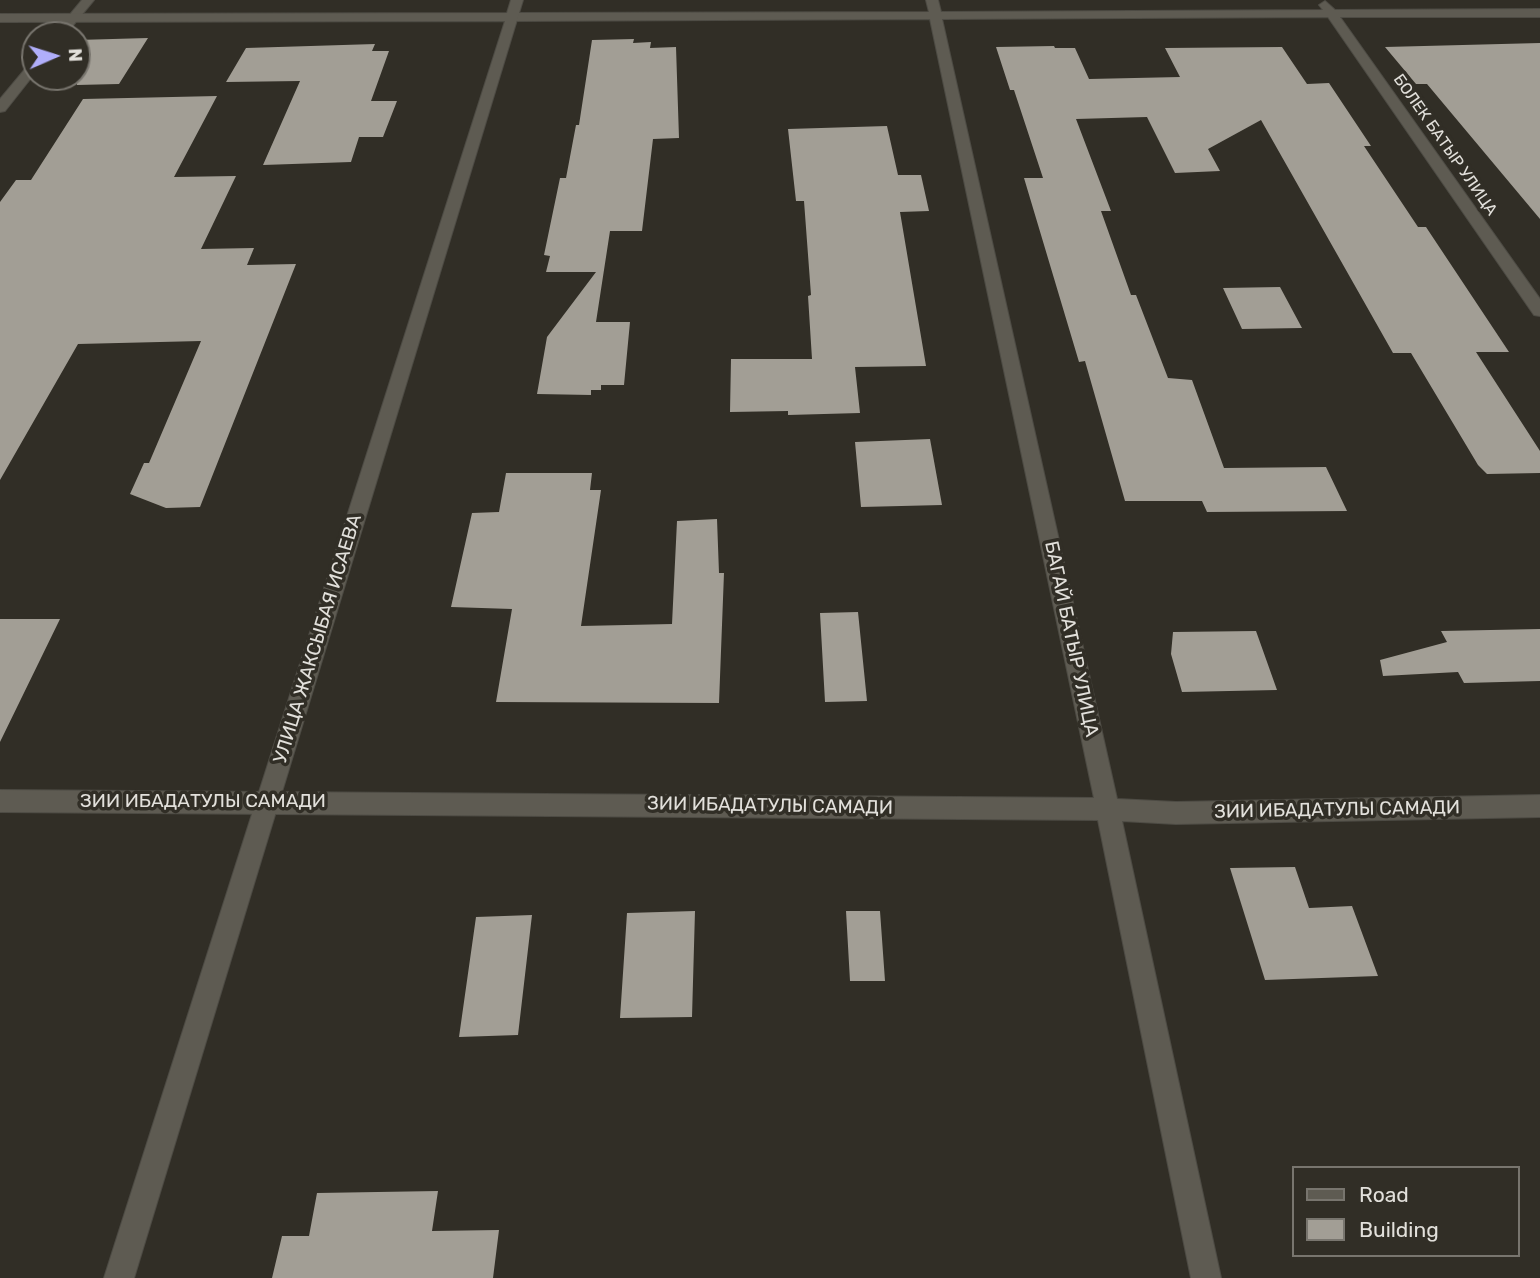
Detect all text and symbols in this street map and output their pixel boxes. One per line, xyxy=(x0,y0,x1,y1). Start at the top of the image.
north arrow xyxy=(21,21,91,91)
text: N xyxy=(64,48,87,62)
street label: БОЛЕК БАТЫР УЛИЦА xyxy=(1389,71,1501,219)
street label: УЛИЦА ЖАКСЫБАЯ ИСАЕВА xyxy=(269,512,367,766)
street label: БАГАЙ БАТЫР УЛИЦА xyxy=(1039,539,1103,739)
street label: ЗИИ ИБАДАТУЛЫ САМАДИ xyxy=(80,791,326,813)
street label: ЗИИ ИБАДАТУЛЫ САМАДИ xyxy=(647,792,893,820)
street label: ЗИИ ИБАДАТУЛЫ САМАДИ xyxy=(1214,796,1460,824)
legend xyxy=(1292,1166,1519,1257)
text: Road xyxy=(1359,1182,1409,1207)
text: Building xyxy=(1359,1217,1439,1242)

